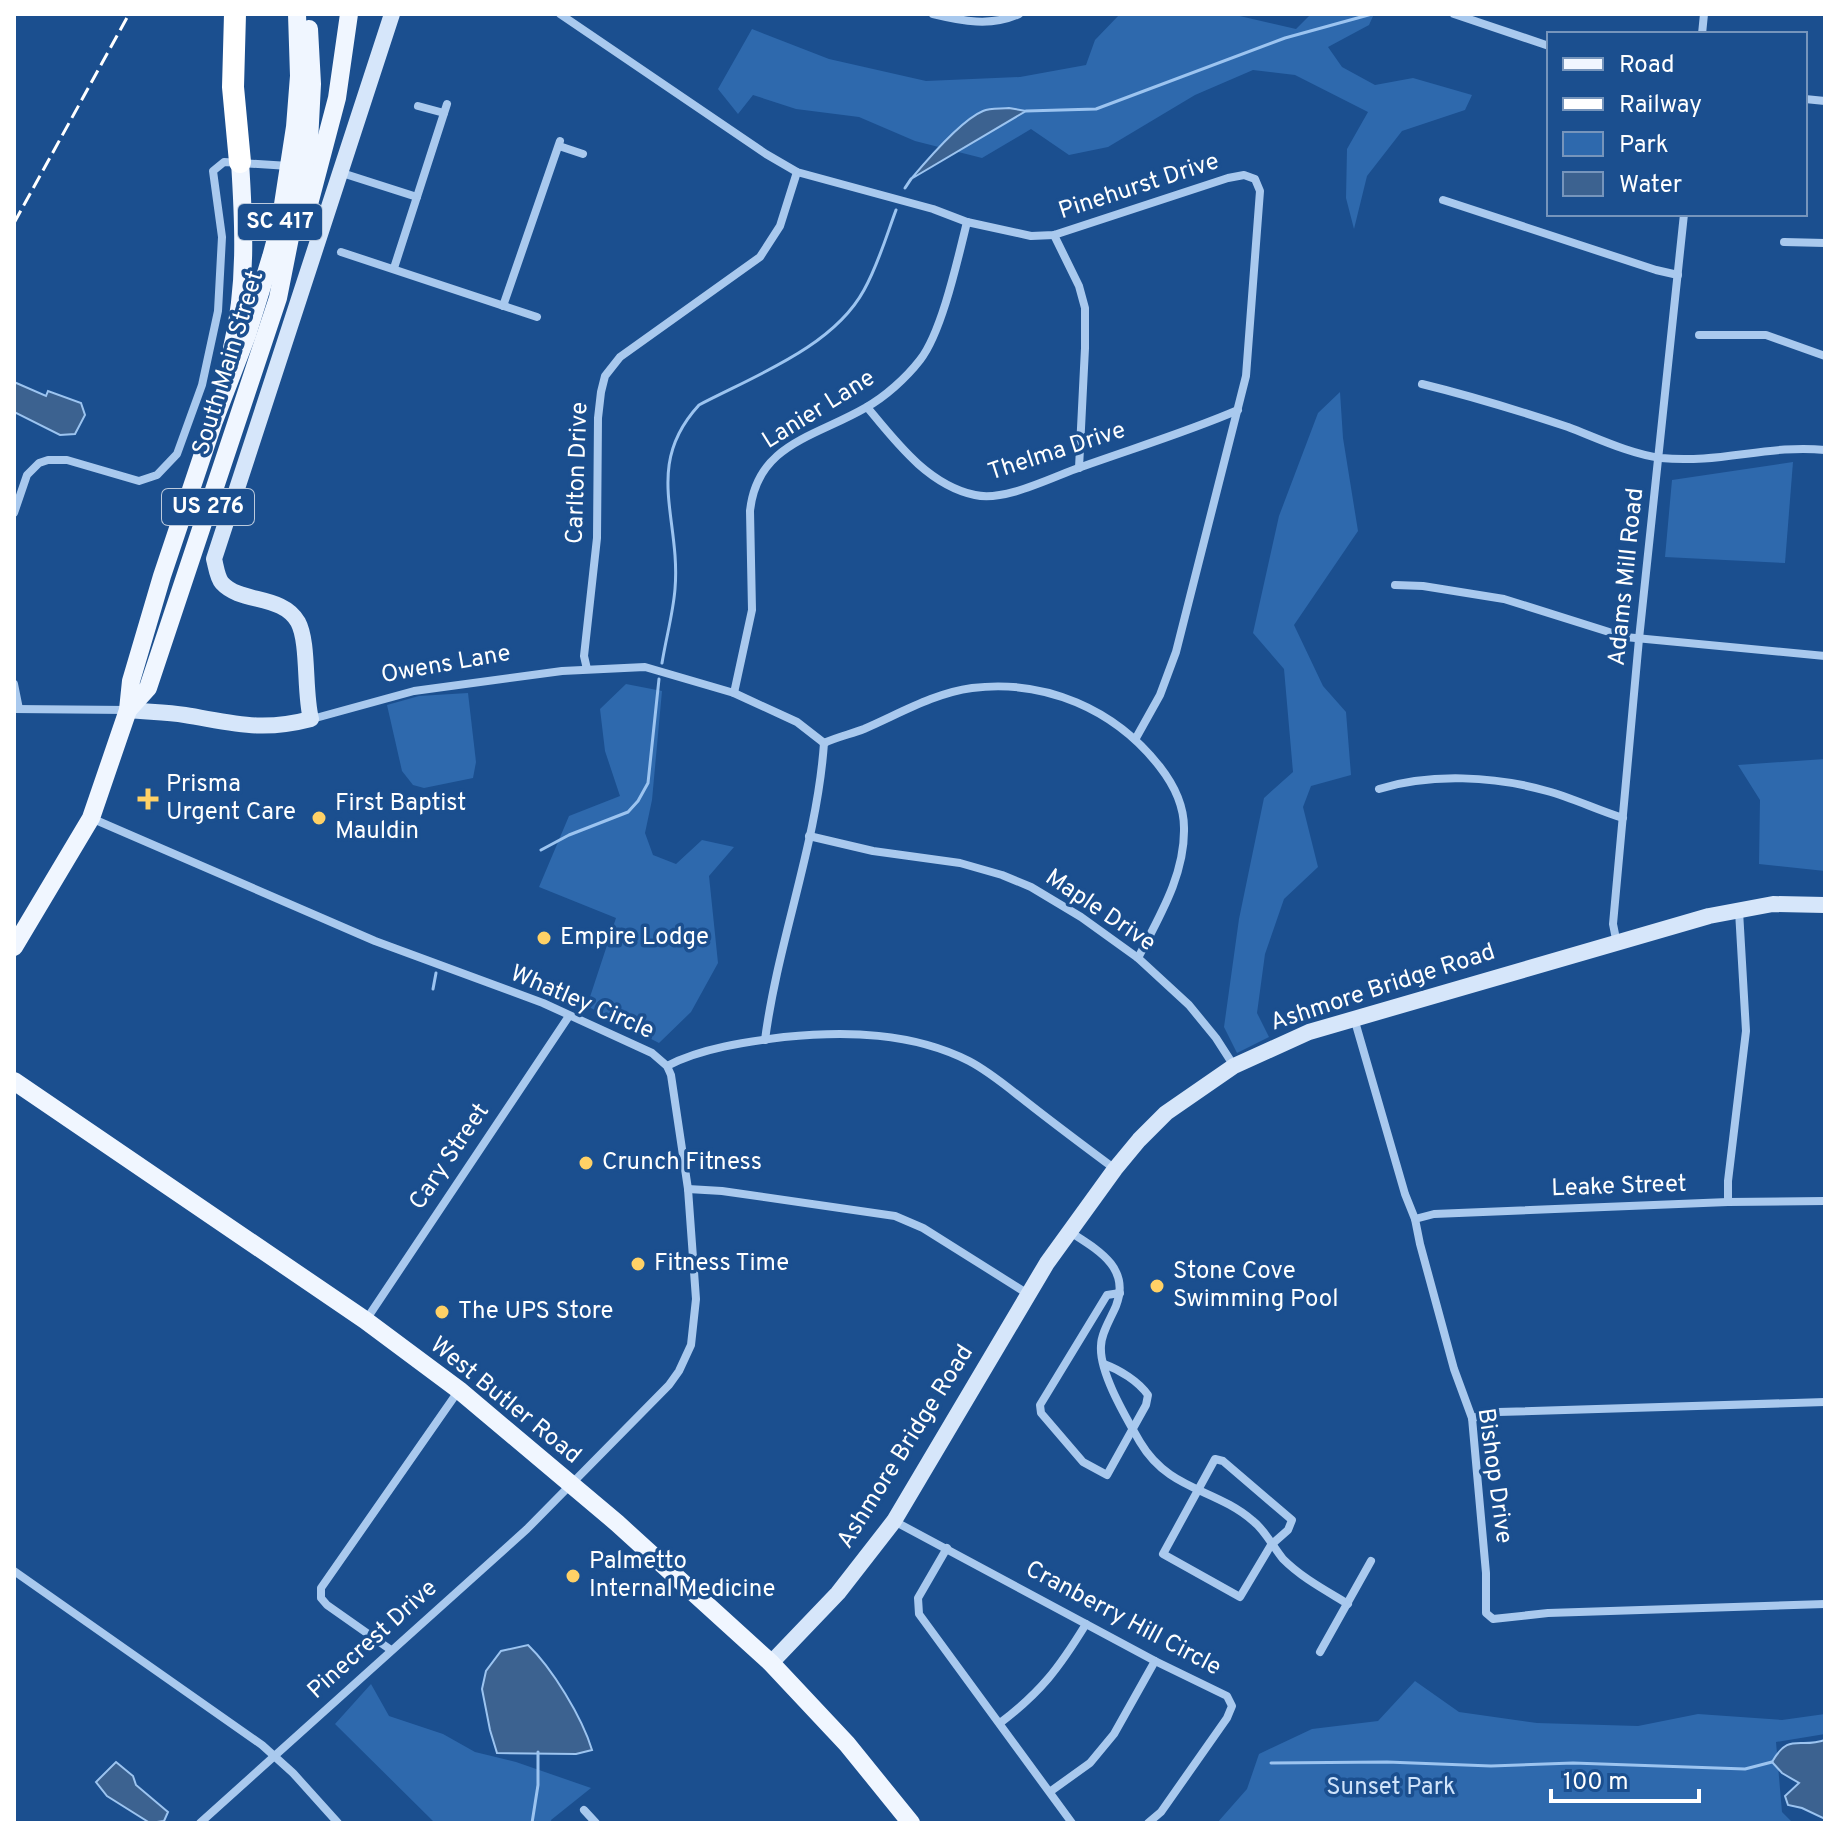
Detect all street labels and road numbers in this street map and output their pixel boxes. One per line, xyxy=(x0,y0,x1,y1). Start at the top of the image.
street label: Pinehurst Drive xyxy=(1055,147,1223,227)
road number: SC 417 xyxy=(238,204,322,240)
street label: South Main Street xyxy=(187,267,271,459)
street label: Lanier Lane xyxy=(757,364,881,456)
street label: Carlton Drive xyxy=(561,401,595,545)
street label: Thelma Drive xyxy=(985,416,1129,488)
street label: Adams Mill Road xyxy=(1603,486,1651,668)
road number: US 276 xyxy=(162,489,254,525)
street label: Owens Lane xyxy=(379,639,513,691)
street label: Maple Drive xyxy=(1039,863,1161,959)
street label: Ashmore Bridge Road xyxy=(1267,937,1499,1039)
street label: Whatley Circle xyxy=(506,959,658,1047)
street label: Cary Street xyxy=(403,1098,497,1216)
street label: Leake Street xyxy=(1551,1170,1687,1204)
street label: West Butler Road xyxy=(423,1331,587,1471)
street label: Ashmore Bridge Road xyxy=(831,1340,981,1554)
street label: Bishop Drive xyxy=(1470,1406,1518,1546)
street label: Cranberry Hill Circle xyxy=(1020,1555,1226,1683)
street label: Pinecrest Drive xyxy=(302,1574,444,1706)

